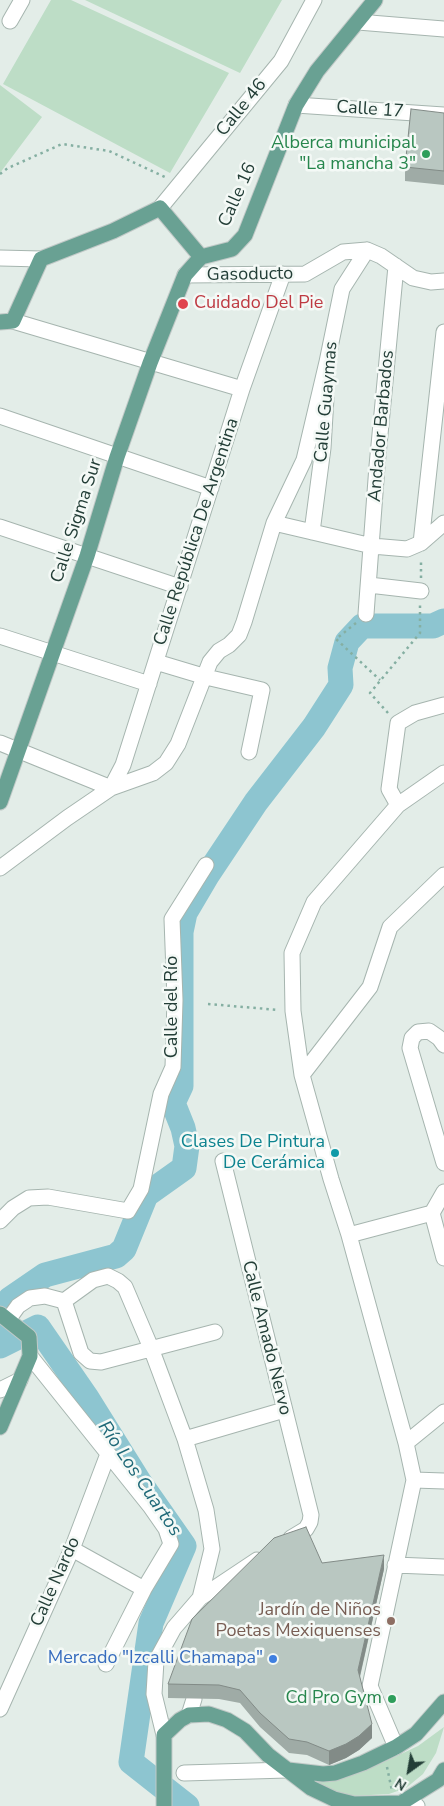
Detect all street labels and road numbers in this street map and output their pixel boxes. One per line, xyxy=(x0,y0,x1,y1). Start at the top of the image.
street label: Calle 46 xyxy=(212,75,272,141)
street label: Calle 17 xyxy=(335,97,405,123)
street label: Calle 16 xyxy=(214,160,262,230)
street label: Gasoducto xyxy=(207,263,293,287)
street label: Calle Guaymas xyxy=(311,340,343,464)
street label: Andador Barbados xyxy=(365,349,399,503)
street label: Calle República De Argentina xyxy=(150,415,244,649)
street label: Calle Sigma Sur xyxy=(47,456,107,586)
street label: Calle del Río xyxy=(162,956,184,1058)
street label: Calle Amado Nervo xyxy=(236,1259,296,1417)
street label: Calle Nardo xyxy=(27,1534,85,1630)

